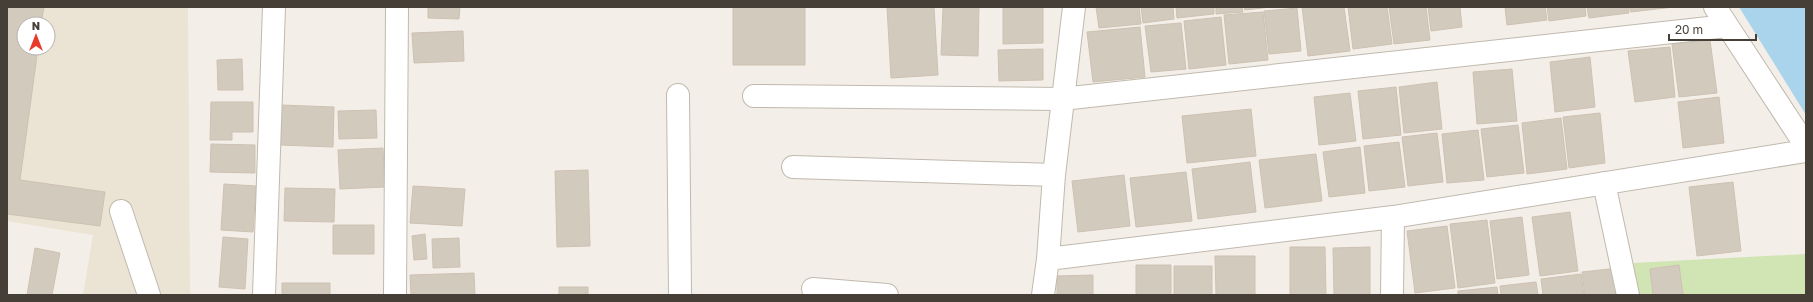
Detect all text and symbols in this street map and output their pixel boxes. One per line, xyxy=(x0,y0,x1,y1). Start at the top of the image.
north arrow xyxy=(16,16,56,56)
scale bar xyxy=(1669,16,1756,42)
text: N xyxy=(32,19,40,32)
text: 20 m xyxy=(1675,22,1703,37)

